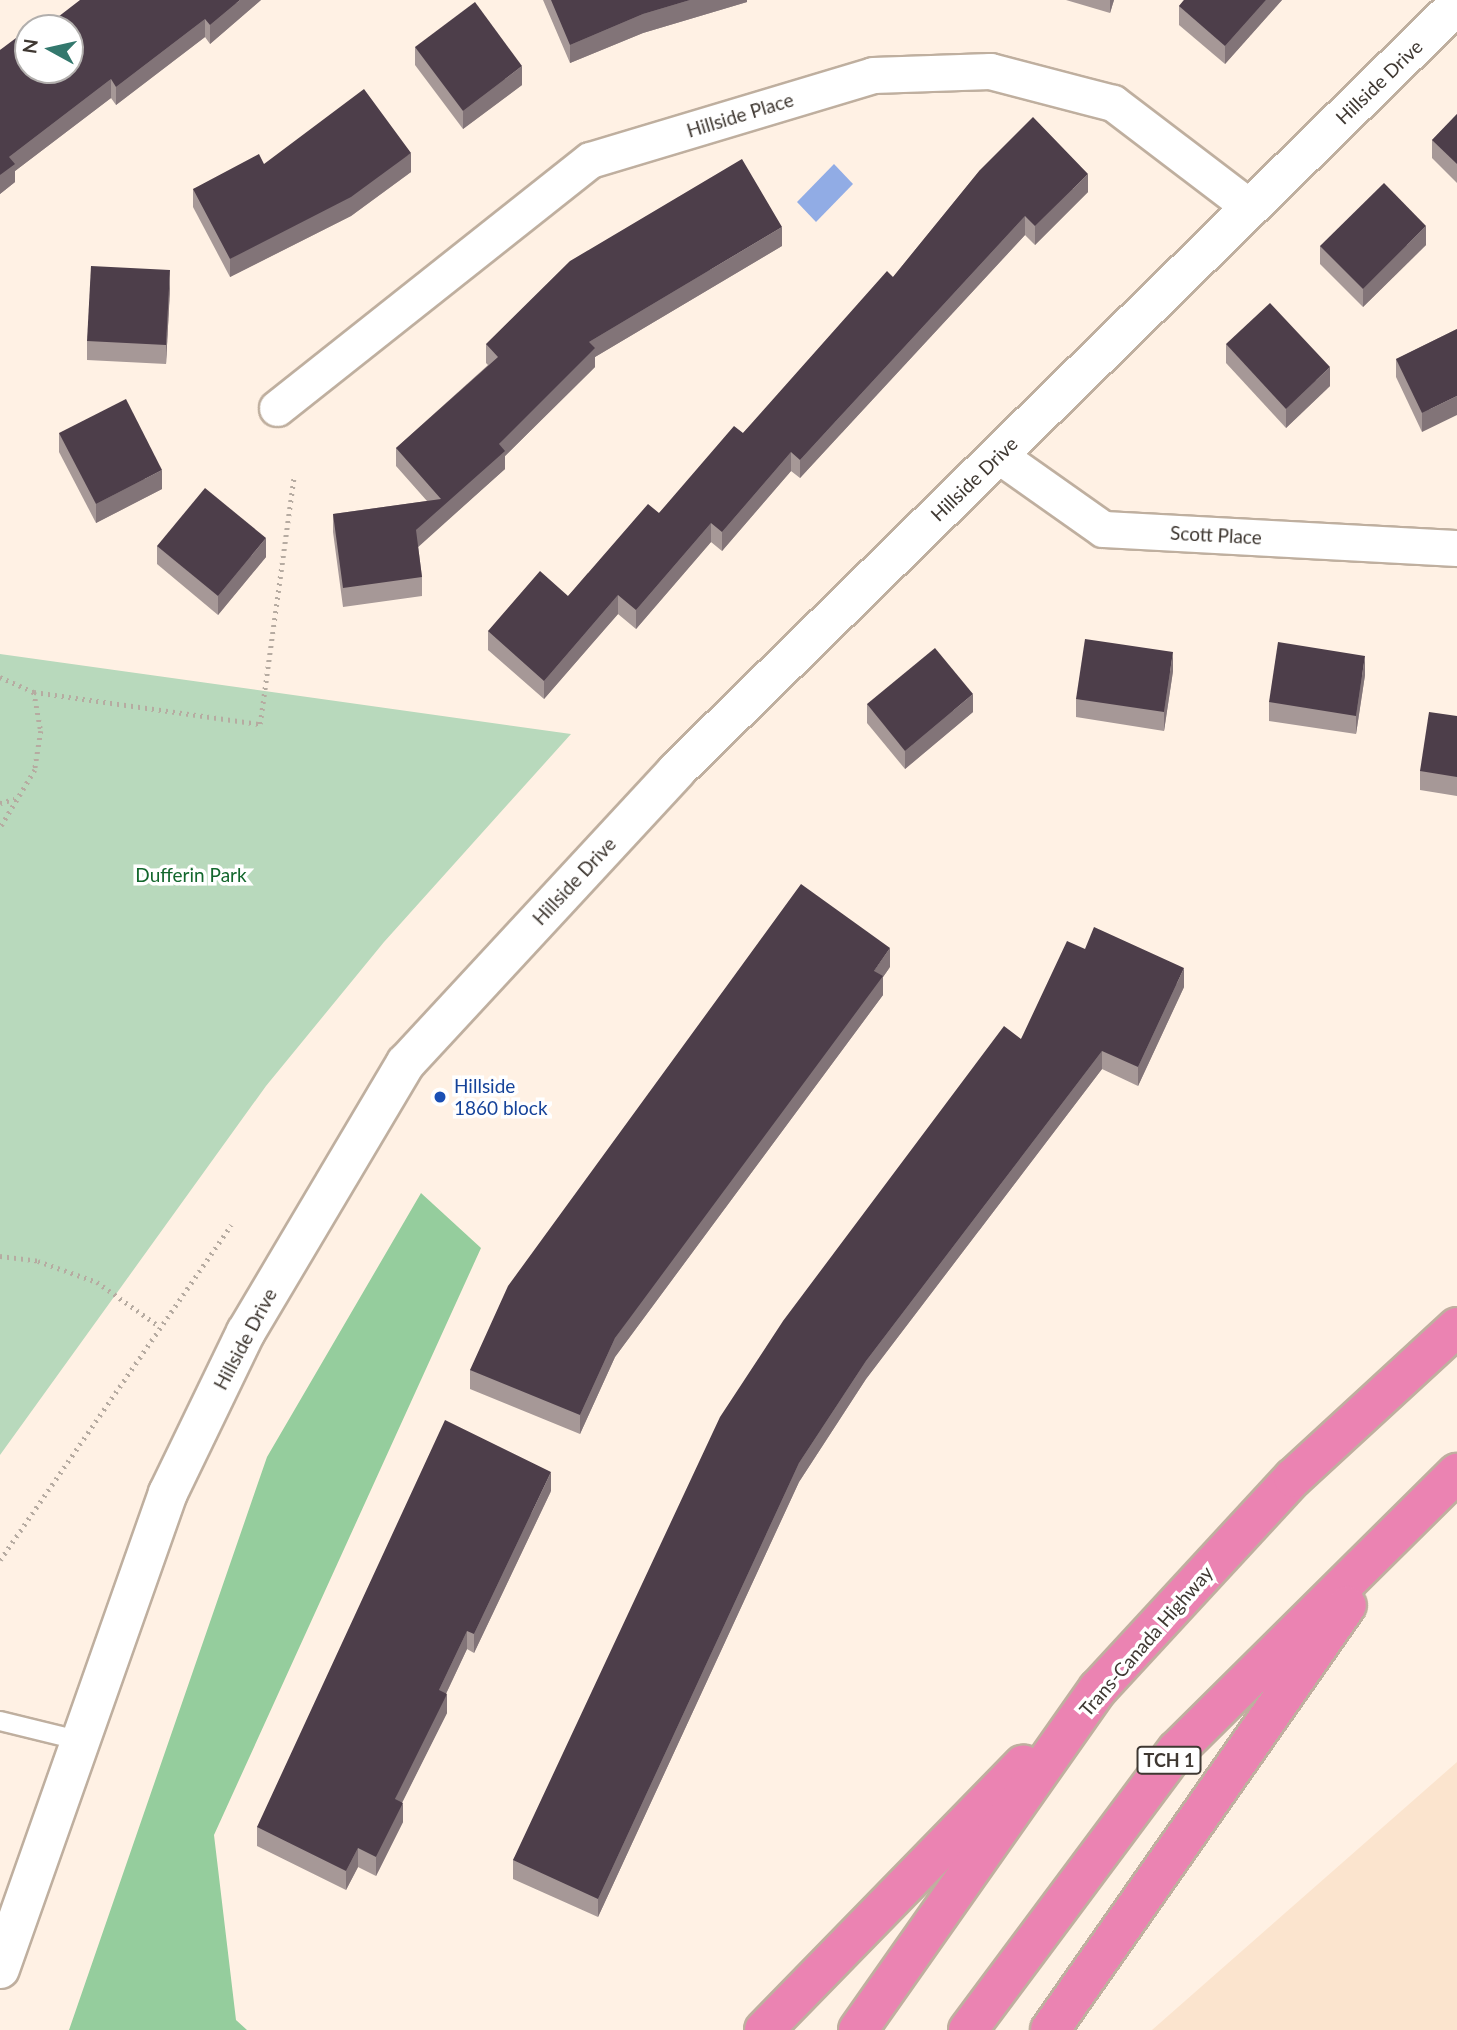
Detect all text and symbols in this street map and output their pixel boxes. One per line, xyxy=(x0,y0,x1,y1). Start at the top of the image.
north arrow xyxy=(14,14,84,84)
street label: Hillside Drive xyxy=(1331,35,1427,129)
text: N xyxy=(17,37,42,55)
street label: Hillside Place xyxy=(684,88,796,142)
street label: Hillside Drive xyxy=(926,432,1022,526)
street label: Scott Place xyxy=(1170,521,1262,549)
street label: Hillside Drive xyxy=(528,832,620,930)
park label: Dufferin Park xyxy=(135,864,247,886)
place label: Hillside 1860 block xyxy=(454,1075,548,1119)
marker: Hillside 1860 block xyxy=(432,1089,448,1105)
street label: Hillside Drive xyxy=(209,1284,281,1394)
street label: Trans-Canada Highway xyxy=(1075,1561,1217,1721)
road number: TCH 1 xyxy=(1136,1745,1202,1774)

